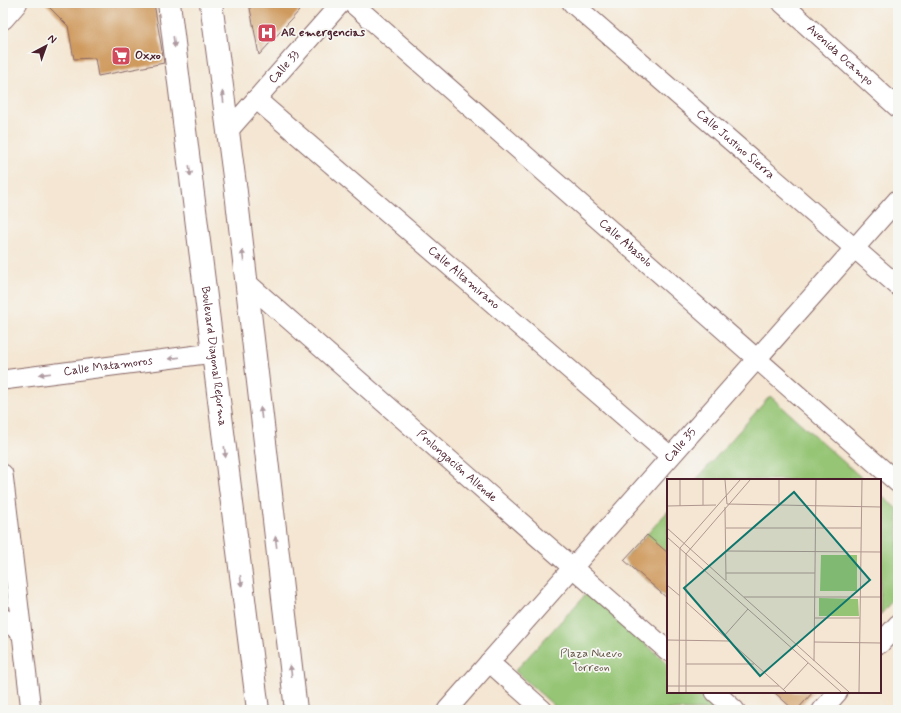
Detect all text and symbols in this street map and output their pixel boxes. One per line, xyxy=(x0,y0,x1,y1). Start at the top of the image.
street label: Avenida Ocampo xyxy=(803,21,877,90)
hospital icon: AR emergencias xyxy=(256,22,278,44)
place label: AR emergencias xyxy=(281,25,366,41)
north arrow xyxy=(26,26,66,66)
text: N xyxy=(45,32,59,47)
one-way arrow xyxy=(171,36,177,48)
supermarket icon: Oxxo xyxy=(110,45,132,67)
street label: Calle 33 xyxy=(265,47,303,87)
place label: Oxxo xyxy=(135,48,161,64)
one-way arrow xyxy=(220,91,227,103)
street label: Calle Justino Sierra xyxy=(693,106,778,183)
one-way arrow xyxy=(187,165,193,177)
street label: Calle Abasolo xyxy=(595,215,656,271)
street label: Calle Altamirano xyxy=(424,243,503,313)
one-way arrow xyxy=(240,250,246,262)
street label: Boulevard Diagonal Reforma xyxy=(197,285,230,427)
street label: Calle Matamoros xyxy=(63,353,154,380)
one-way arrow xyxy=(168,355,180,361)
one-way arrow xyxy=(39,371,51,378)
one-way arrow xyxy=(258,407,264,419)
street label: Calle 35 xyxy=(661,425,700,466)
street label: Prolongación Allende xyxy=(413,427,501,506)
one-way arrow xyxy=(222,446,228,459)
inset map xyxy=(667,479,881,693)
one-way arrow xyxy=(273,536,279,548)
one-way arrow xyxy=(238,575,245,588)
park label: Plaza Nuevo Torreon xyxy=(560,646,622,676)
one-way arrow xyxy=(288,665,294,677)

